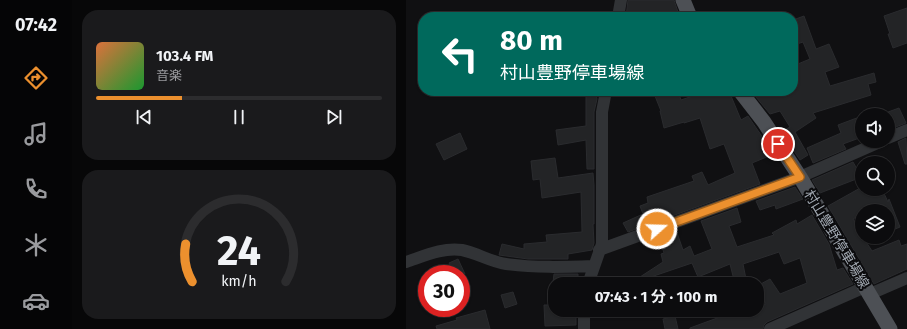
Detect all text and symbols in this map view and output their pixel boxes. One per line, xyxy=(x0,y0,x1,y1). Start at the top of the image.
text: 07:42 xyxy=(15,14,57,36)
text: 80 m xyxy=(500,24,563,57)
icon: left xyxy=(434,28,486,80)
text: 103.4 FM xyxy=(156,47,213,65)
text: 村山豊野停車場線 xyxy=(500,62,644,84)
icon: directions xyxy=(22,64,50,92)
text: 音楽 xyxy=(156,68,182,83)
icon: previous xyxy=(133,106,155,128)
icon: pause xyxy=(228,106,250,128)
icon: next xyxy=(323,106,345,128)
map controls xyxy=(855,108,895,244)
button: sound xyxy=(855,108,895,148)
icon: music xyxy=(22,120,50,148)
pin xyxy=(761,127,795,161)
icon: arrive xyxy=(767,133,789,155)
button: search xyxy=(855,156,895,196)
icon: phone xyxy=(22,175,50,203)
street label: 村山豊野停車場線 xyxy=(800,187,873,292)
button: layers xyxy=(855,204,895,244)
position arrow xyxy=(636,208,678,250)
text: 24 xyxy=(217,226,261,276)
icon: climate xyxy=(22,231,50,259)
speed limit sign: 30 xyxy=(418,265,470,317)
text: km/h xyxy=(221,273,257,290)
icon: car xyxy=(22,287,50,315)
text: 07:43 · 1 分 · 100 m xyxy=(595,288,717,306)

